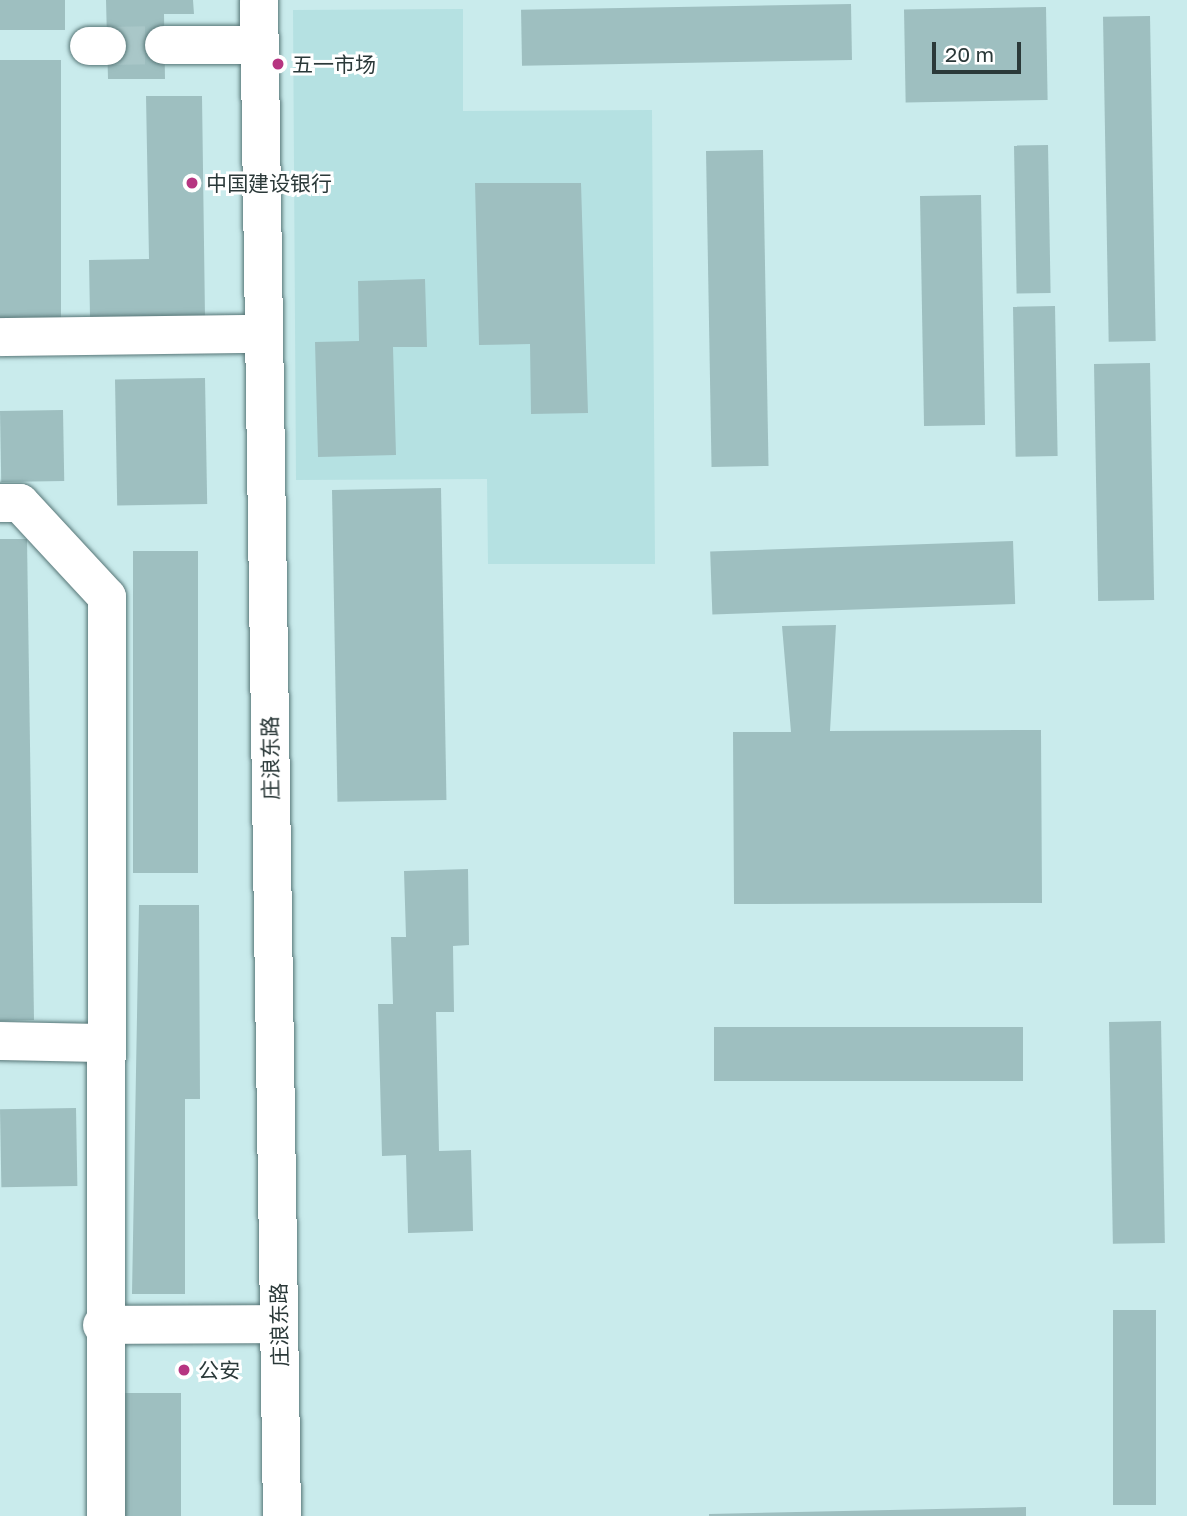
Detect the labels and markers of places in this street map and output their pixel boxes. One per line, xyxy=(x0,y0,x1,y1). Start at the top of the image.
place label: 五一市场 xyxy=(292,51,376,77)
marker: 五一市场 xyxy=(270,56,286,72)
place label: 中国建设银行 xyxy=(206,170,332,196)
marker: 中国建设银行 xyxy=(184,175,200,191)
place label: 公安 xyxy=(198,1357,240,1383)
marker: 公安 xyxy=(176,1362,192,1378)

